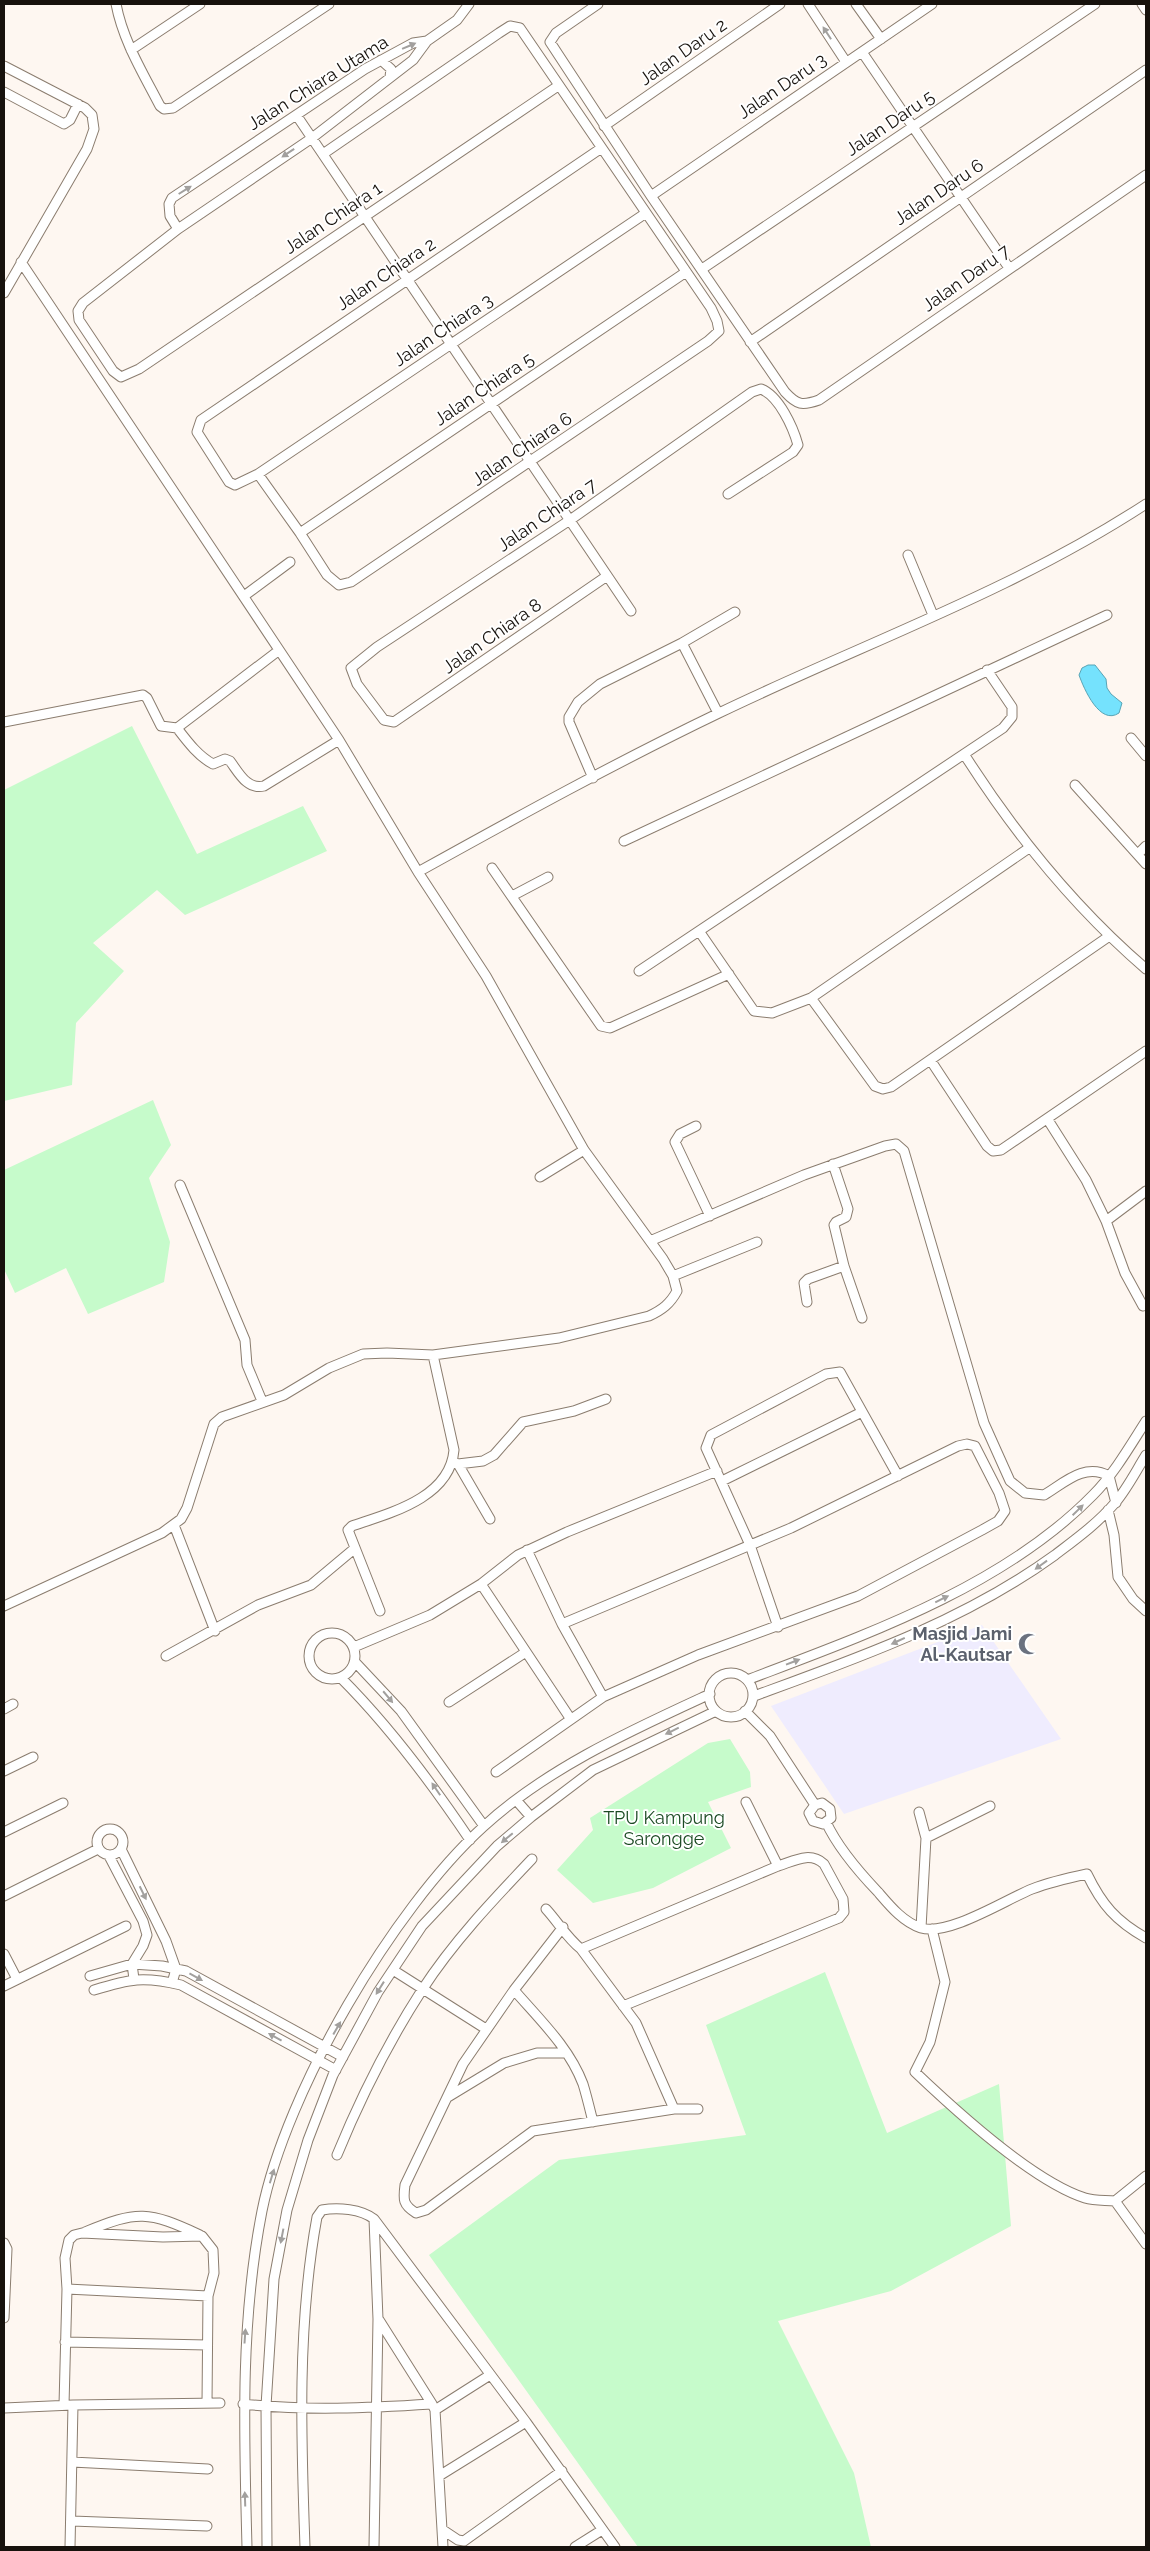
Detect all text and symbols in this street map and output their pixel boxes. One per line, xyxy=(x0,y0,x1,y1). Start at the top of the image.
street label: Jalan Daru 2 xyxy=(635,14,730,89)
one-way arrow xyxy=(822,26,832,40)
street label: Jalan Chiara Utama xyxy=(244,31,392,134)
one-way arrow xyxy=(402,42,417,50)
street label: Jalan Daru 3 xyxy=(734,48,830,123)
street label: Jalan Daru 5 xyxy=(842,85,938,160)
one-way arrow xyxy=(282,148,295,158)
street label: Jalan Daru 6 xyxy=(890,154,987,229)
street label: Jalan Chiara 1 xyxy=(280,177,386,258)
one-way arrow xyxy=(178,186,191,195)
street label: Jalan Chiara 2 xyxy=(332,233,439,314)
street label: Jalan Daru 7 xyxy=(918,240,1014,315)
street label: Jalan Chiara 3 xyxy=(389,289,496,370)
street label: Jalan Chiara 5 xyxy=(430,348,537,429)
street label: Jalan Chiara 6 xyxy=(468,407,576,490)
street label: Jalan Chiara 7 xyxy=(493,474,601,555)
street label: Jalan Chiara 8 xyxy=(438,594,545,677)
one-way arrow xyxy=(1071,1504,1083,1516)
one-way arrow xyxy=(1034,1560,1048,1570)
one-way arrow xyxy=(935,1595,949,1603)
place label: Masjid Jami Al-Kautsar xyxy=(912,1623,1012,1665)
mosque icon: Masjid Jami Al-Kautsar xyxy=(1016,1631,1042,1657)
one-way arrow xyxy=(891,1637,906,1646)
one-way arrow xyxy=(785,1658,800,1665)
one-way arrow xyxy=(383,1690,394,1703)
one-way arrow xyxy=(664,1727,679,1735)
one-way arrow xyxy=(431,1783,441,1796)
park label: TPU Kampung Sarongge xyxy=(603,1807,725,1849)
one-way arrow xyxy=(501,1832,513,1844)
one-way arrow xyxy=(139,1886,147,1900)
one-way arrow xyxy=(189,1973,204,1981)
one-way arrow xyxy=(376,1982,385,1995)
one-way arrow xyxy=(332,2021,341,2034)
one-way arrow xyxy=(269,2032,282,2041)
one-way arrow xyxy=(269,2169,277,2184)
one-way arrow xyxy=(278,2228,286,2243)
one-way arrow xyxy=(242,2328,250,2344)
one-way arrow xyxy=(241,2490,249,2506)

